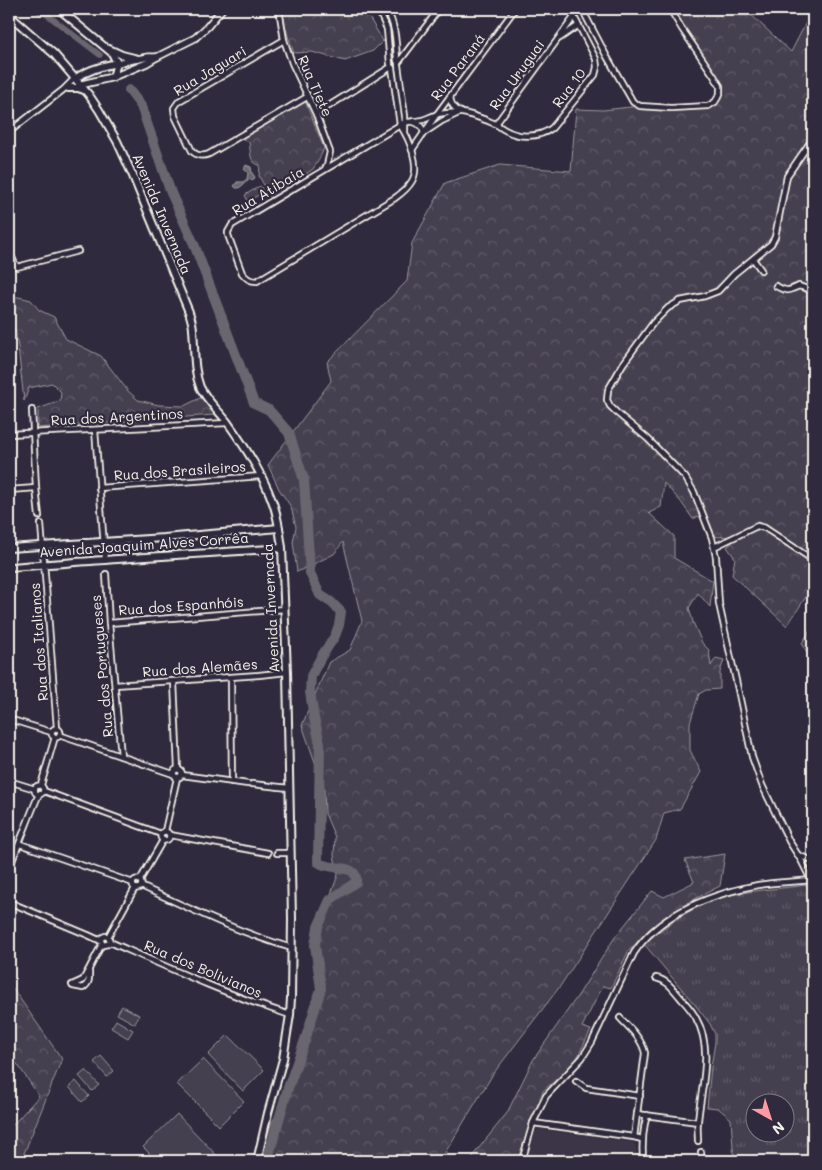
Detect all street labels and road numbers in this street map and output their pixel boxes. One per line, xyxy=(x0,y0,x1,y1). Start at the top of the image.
street label: Rua Paraná xyxy=(426,29,489,104)
street label: Rua Uruguai xyxy=(485,36,549,114)
street label: Rua Jaguari xyxy=(170,41,250,100)
street label: Rua Tiete xyxy=(293,52,337,120)
street label: Rua 10 xyxy=(548,64,590,111)
street label: Avenida Invernada xyxy=(128,150,197,277)
street label: Rua Atibaia xyxy=(228,162,307,219)
street label: Rua dos Argentinos xyxy=(50,404,184,429)
street label: Rua dos Brasileiros xyxy=(113,456,247,485)
street label: Avenida Joaquim Alves Corrêa xyxy=(39,528,249,561)
street label: Avenida Invernada xyxy=(258,543,283,673)
street label: Rua dos Italianos xyxy=(25,582,52,702)
street label: Rua dos Espanhóis xyxy=(118,592,244,619)
street label: Rua dos Portugueses xyxy=(86,594,117,738)
street label: Rua dos Alemães xyxy=(142,654,258,681)
street label: Rua dos Bolivianos xyxy=(141,935,265,1002)

